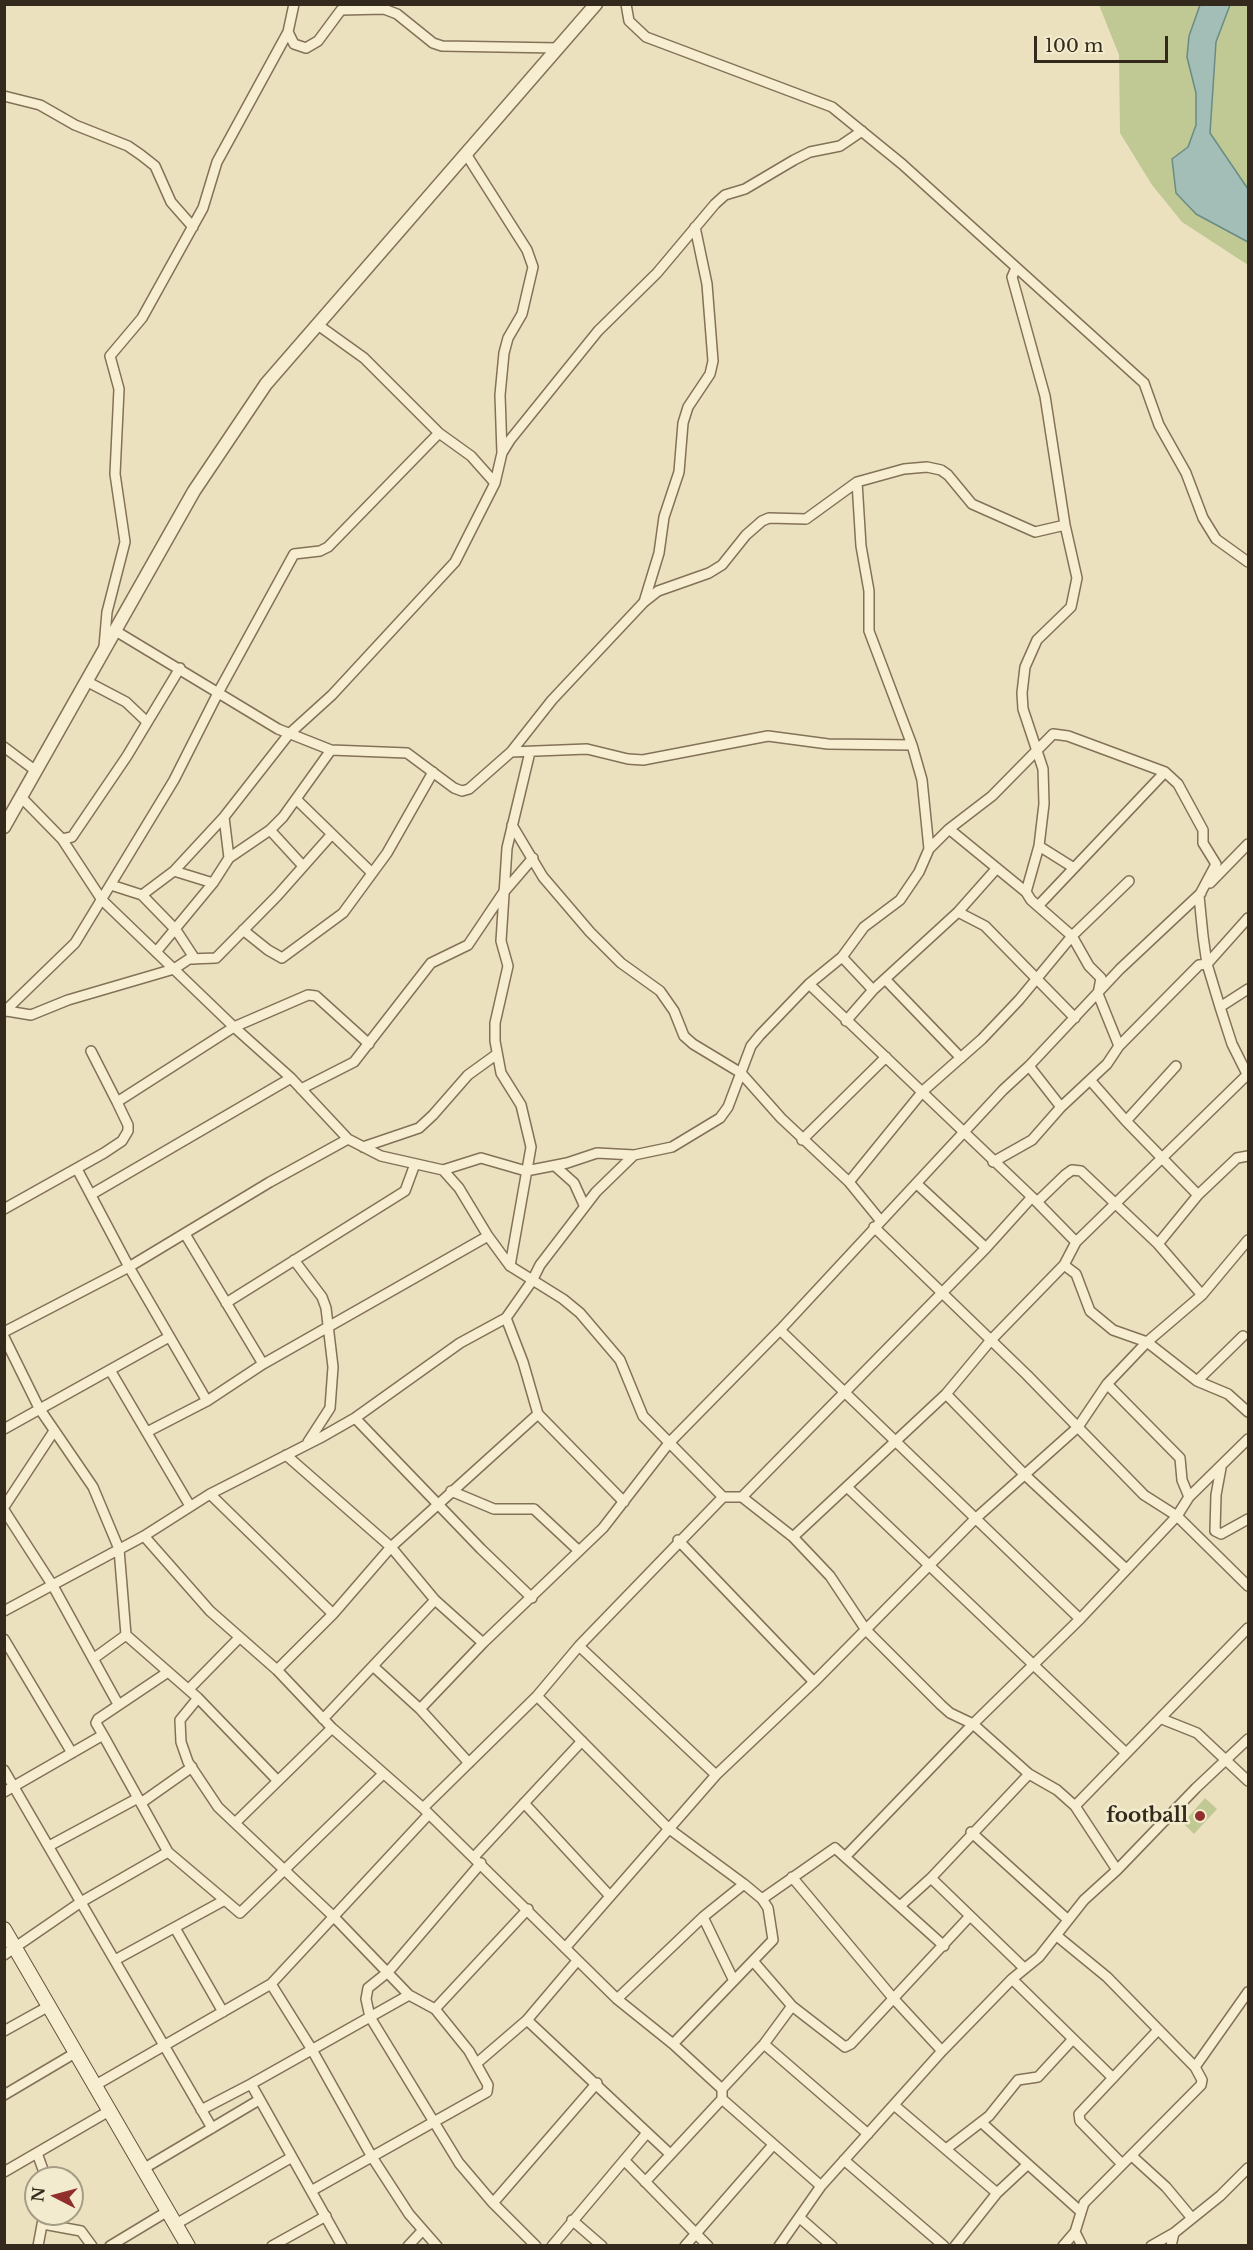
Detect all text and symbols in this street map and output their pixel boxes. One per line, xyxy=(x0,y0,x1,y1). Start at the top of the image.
scale bar xyxy=(1037,24,1170,62)
text: 100 m xyxy=(1045,35,1103,57)
place label: football xyxy=(1106,1804,1188,1828)
marker: football xyxy=(1193,1809,1207,1823)
north arrow xyxy=(24,2166,84,2226)
text: N xyxy=(27,2186,49,2203)

